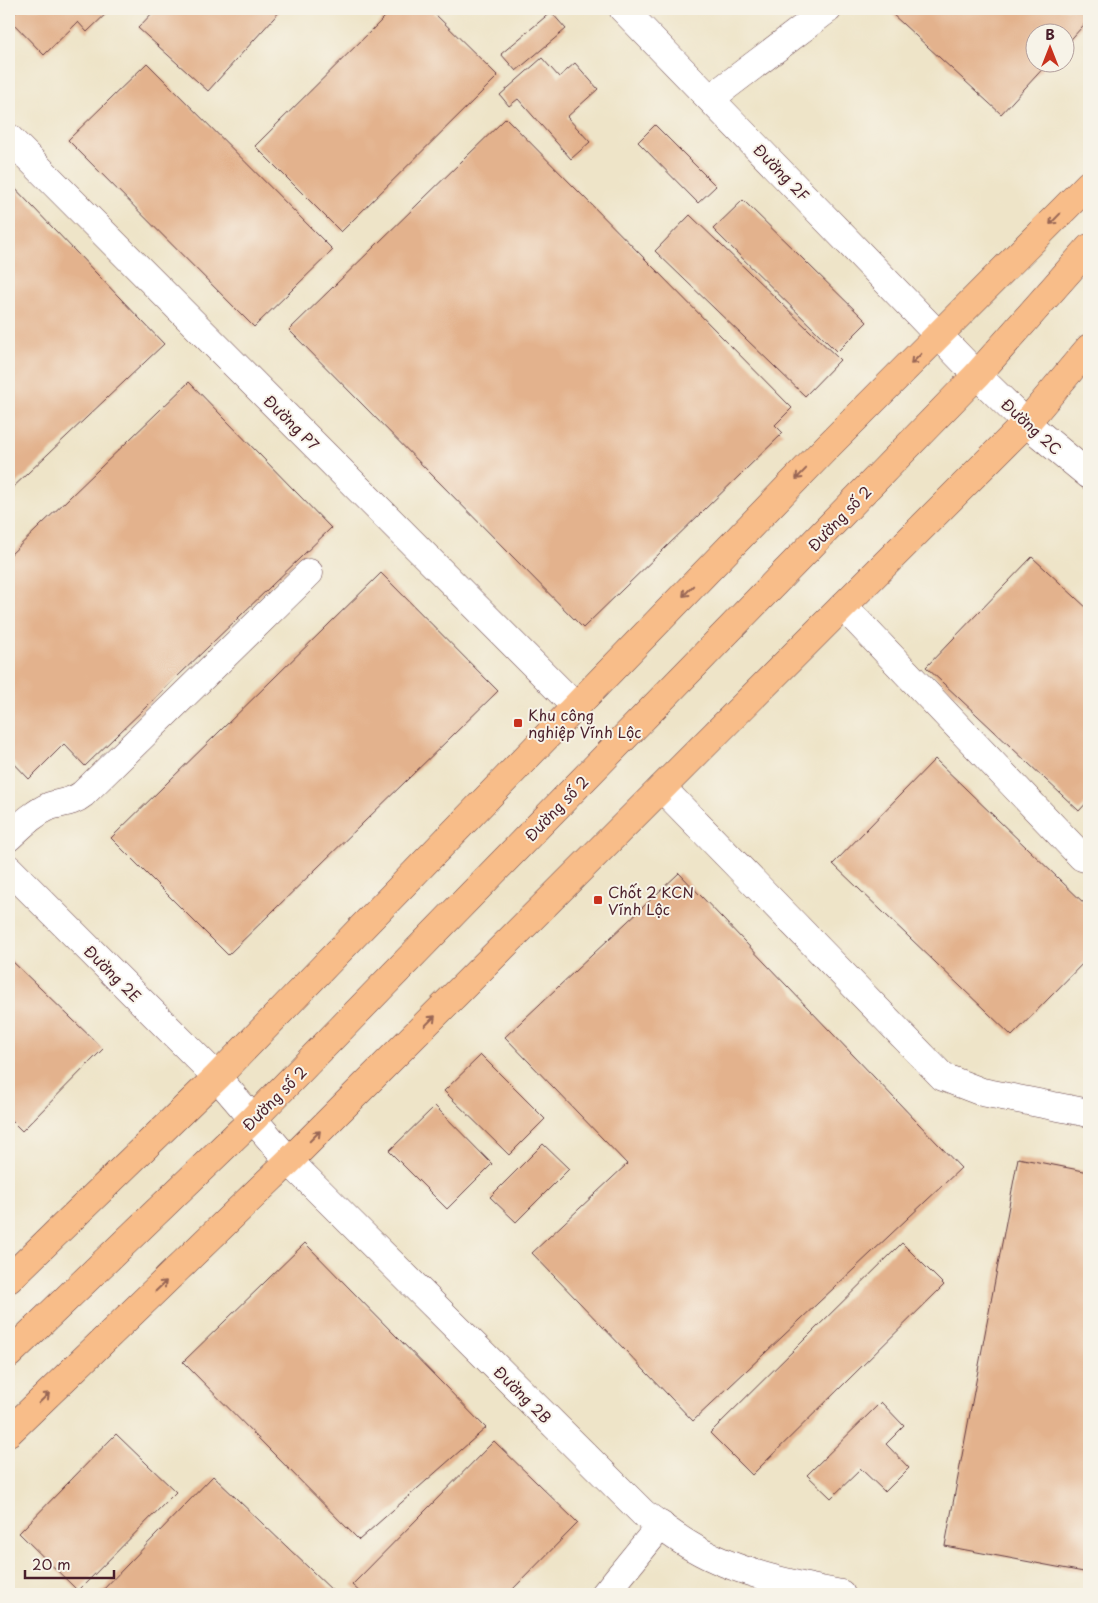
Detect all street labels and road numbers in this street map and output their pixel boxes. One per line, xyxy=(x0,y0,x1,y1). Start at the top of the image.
street label: Đường 2F xyxy=(749,138,816,206)
street label: Đường P7 xyxy=(259,389,325,455)
street label: Đường 2C xyxy=(997,392,1067,460)
street label: Đường số 2 xyxy=(802,480,876,556)
street label: Đường số 2 xyxy=(519,770,593,846)
street label: Đường 2E xyxy=(79,939,147,1007)
street label: Đường số 2 xyxy=(236,1060,312,1136)
street label: Đường 2B xyxy=(489,1360,557,1428)

